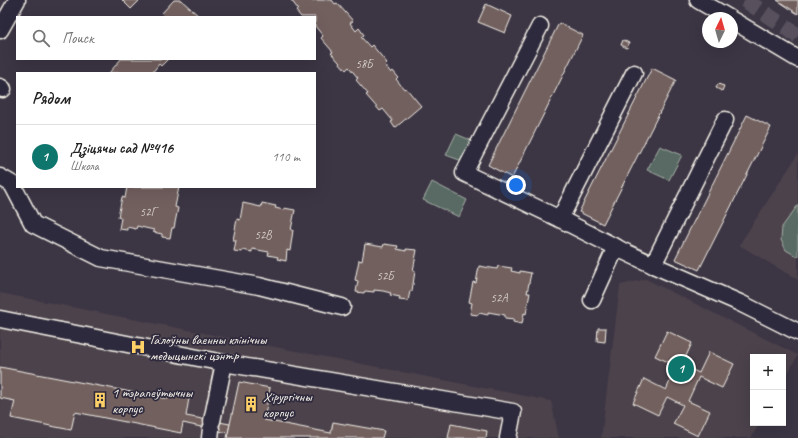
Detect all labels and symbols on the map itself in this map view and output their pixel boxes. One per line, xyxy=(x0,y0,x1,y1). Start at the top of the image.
north arrow xyxy=(702,12,738,48)
house number: 58Б xyxy=(356,56,374,72)
your location xyxy=(506,175,526,195)
house number: 52Г xyxy=(140,204,159,220)
house number: 52В xyxy=(255,227,272,243)
house number: 52Б xyxy=(377,268,395,284)
house number: 52А xyxy=(491,290,508,306)
place label: Галоўны ваенны клінічны медыцынскі цэнтр xyxy=(150,331,268,364)
hospital icon: Галоўны ваенны клінічны медыцынскі цэнтр xyxy=(129,338,147,356)
pin: 1 xyxy=(668,354,694,384)
place label: 1 тэрапеўтычны корпус xyxy=(112,384,194,417)
place label: Хірургічны корпус xyxy=(263,388,313,421)
building icon: 1 тэрапеўтычны корпус xyxy=(91,391,109,409)
building icon: Хірургічны корпус xyxy=(242,395,260,413)

